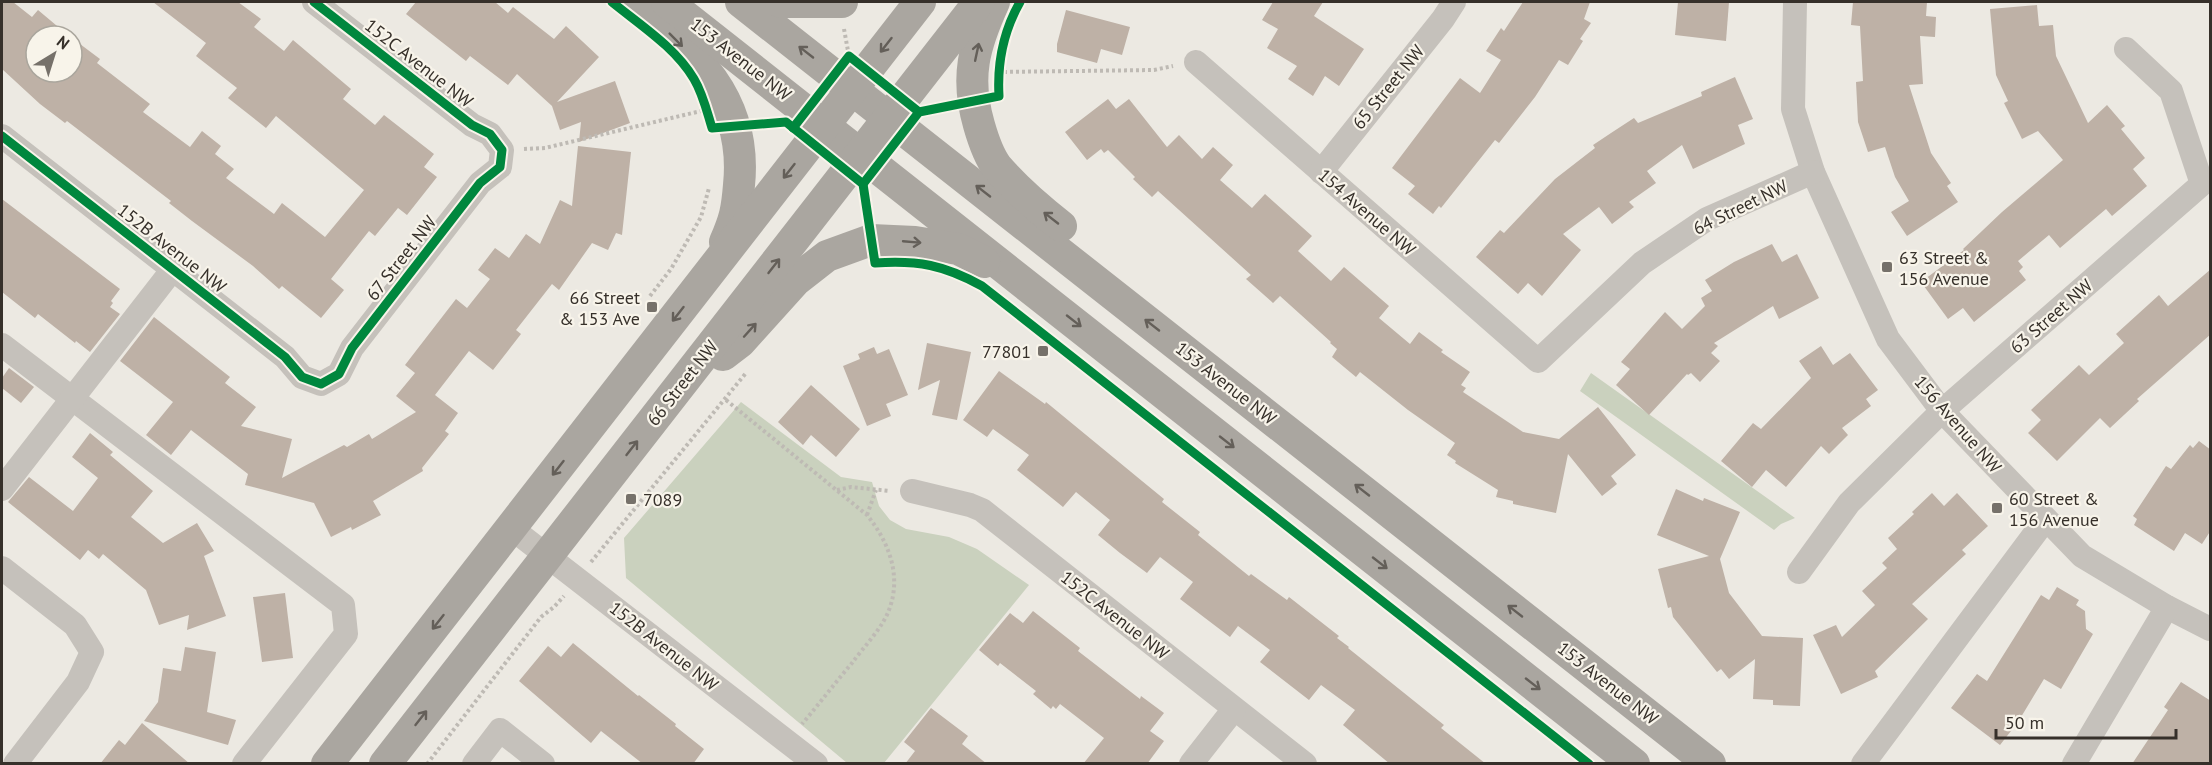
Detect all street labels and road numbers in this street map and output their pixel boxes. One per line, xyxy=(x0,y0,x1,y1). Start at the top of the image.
street label: 153 Avenue NW xyxy=(686,12,796,106)
street label: 152C Avenue NW xyxy=(360,14,478,113)
street label: 65 Street NW xyxy=(1347,40,1429,134)
street label: 154 Avenue NW xyxy=(1314,163,1421,261)
street label: 64 Street NW xyxy=(1689,174,1791,240)
street label: 152B Avenue NW xyxy=(113,198,231,298)
street label: 67 Street NW xyxy=(361,211,441,305)
street label: 63 Street NW xyxy=(2005,274,2097,358)
street label: 66 Street NW xyxy=(641,336,723,430)
street label: 153 Avenue NW xyxy=(1171,336,1281,430)
street label: 156 Avenue NW xyxy=(1909,371,2007,478)
street label: 152C Avenue NW xyxy=(1056,566,1174,665)
street label: 152B Avenue NW xyxy=(605,596,723,696)
street label: 153 Avenue NW xyxy=(1553,636,1663,730)

